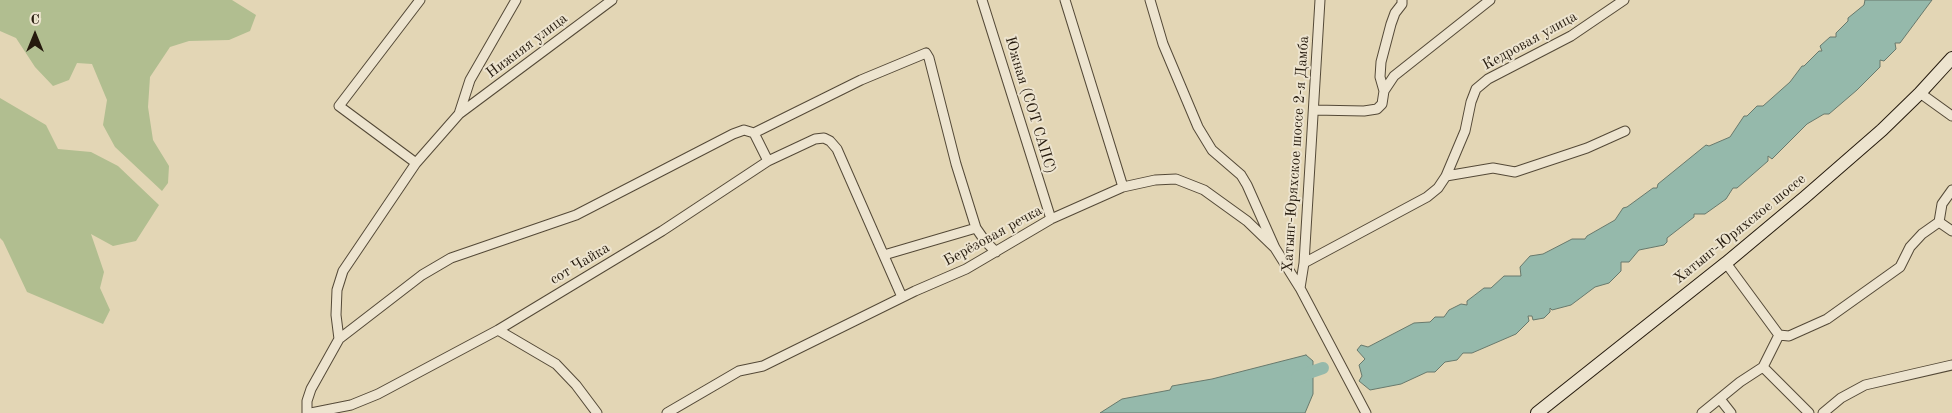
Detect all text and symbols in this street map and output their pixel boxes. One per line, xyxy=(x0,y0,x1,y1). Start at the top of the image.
street label: Кедровая улица xyxy=(1480,8,1580,74)
north arrow xyxy=(10,10,60,60)
street label: Нижняя улица xyxy=(483,10,571,82)
text: С xyxy=(30,13,40,27)
street label: Южная (СОТ САПС) xyxy=(1001,34,1059,176)
street label: Хатынг-Юряхское шоссе 2-я Дамба xyxy=(1279,35,1313,273)
street label: Хатынг-Юряхское шоссе xyxy=(1670,170,1810,288)
street label: Берёзовая речка xyxy=(941,201,1045,271)
street label: сот Чайка xyxy=(547,239,613,289)

